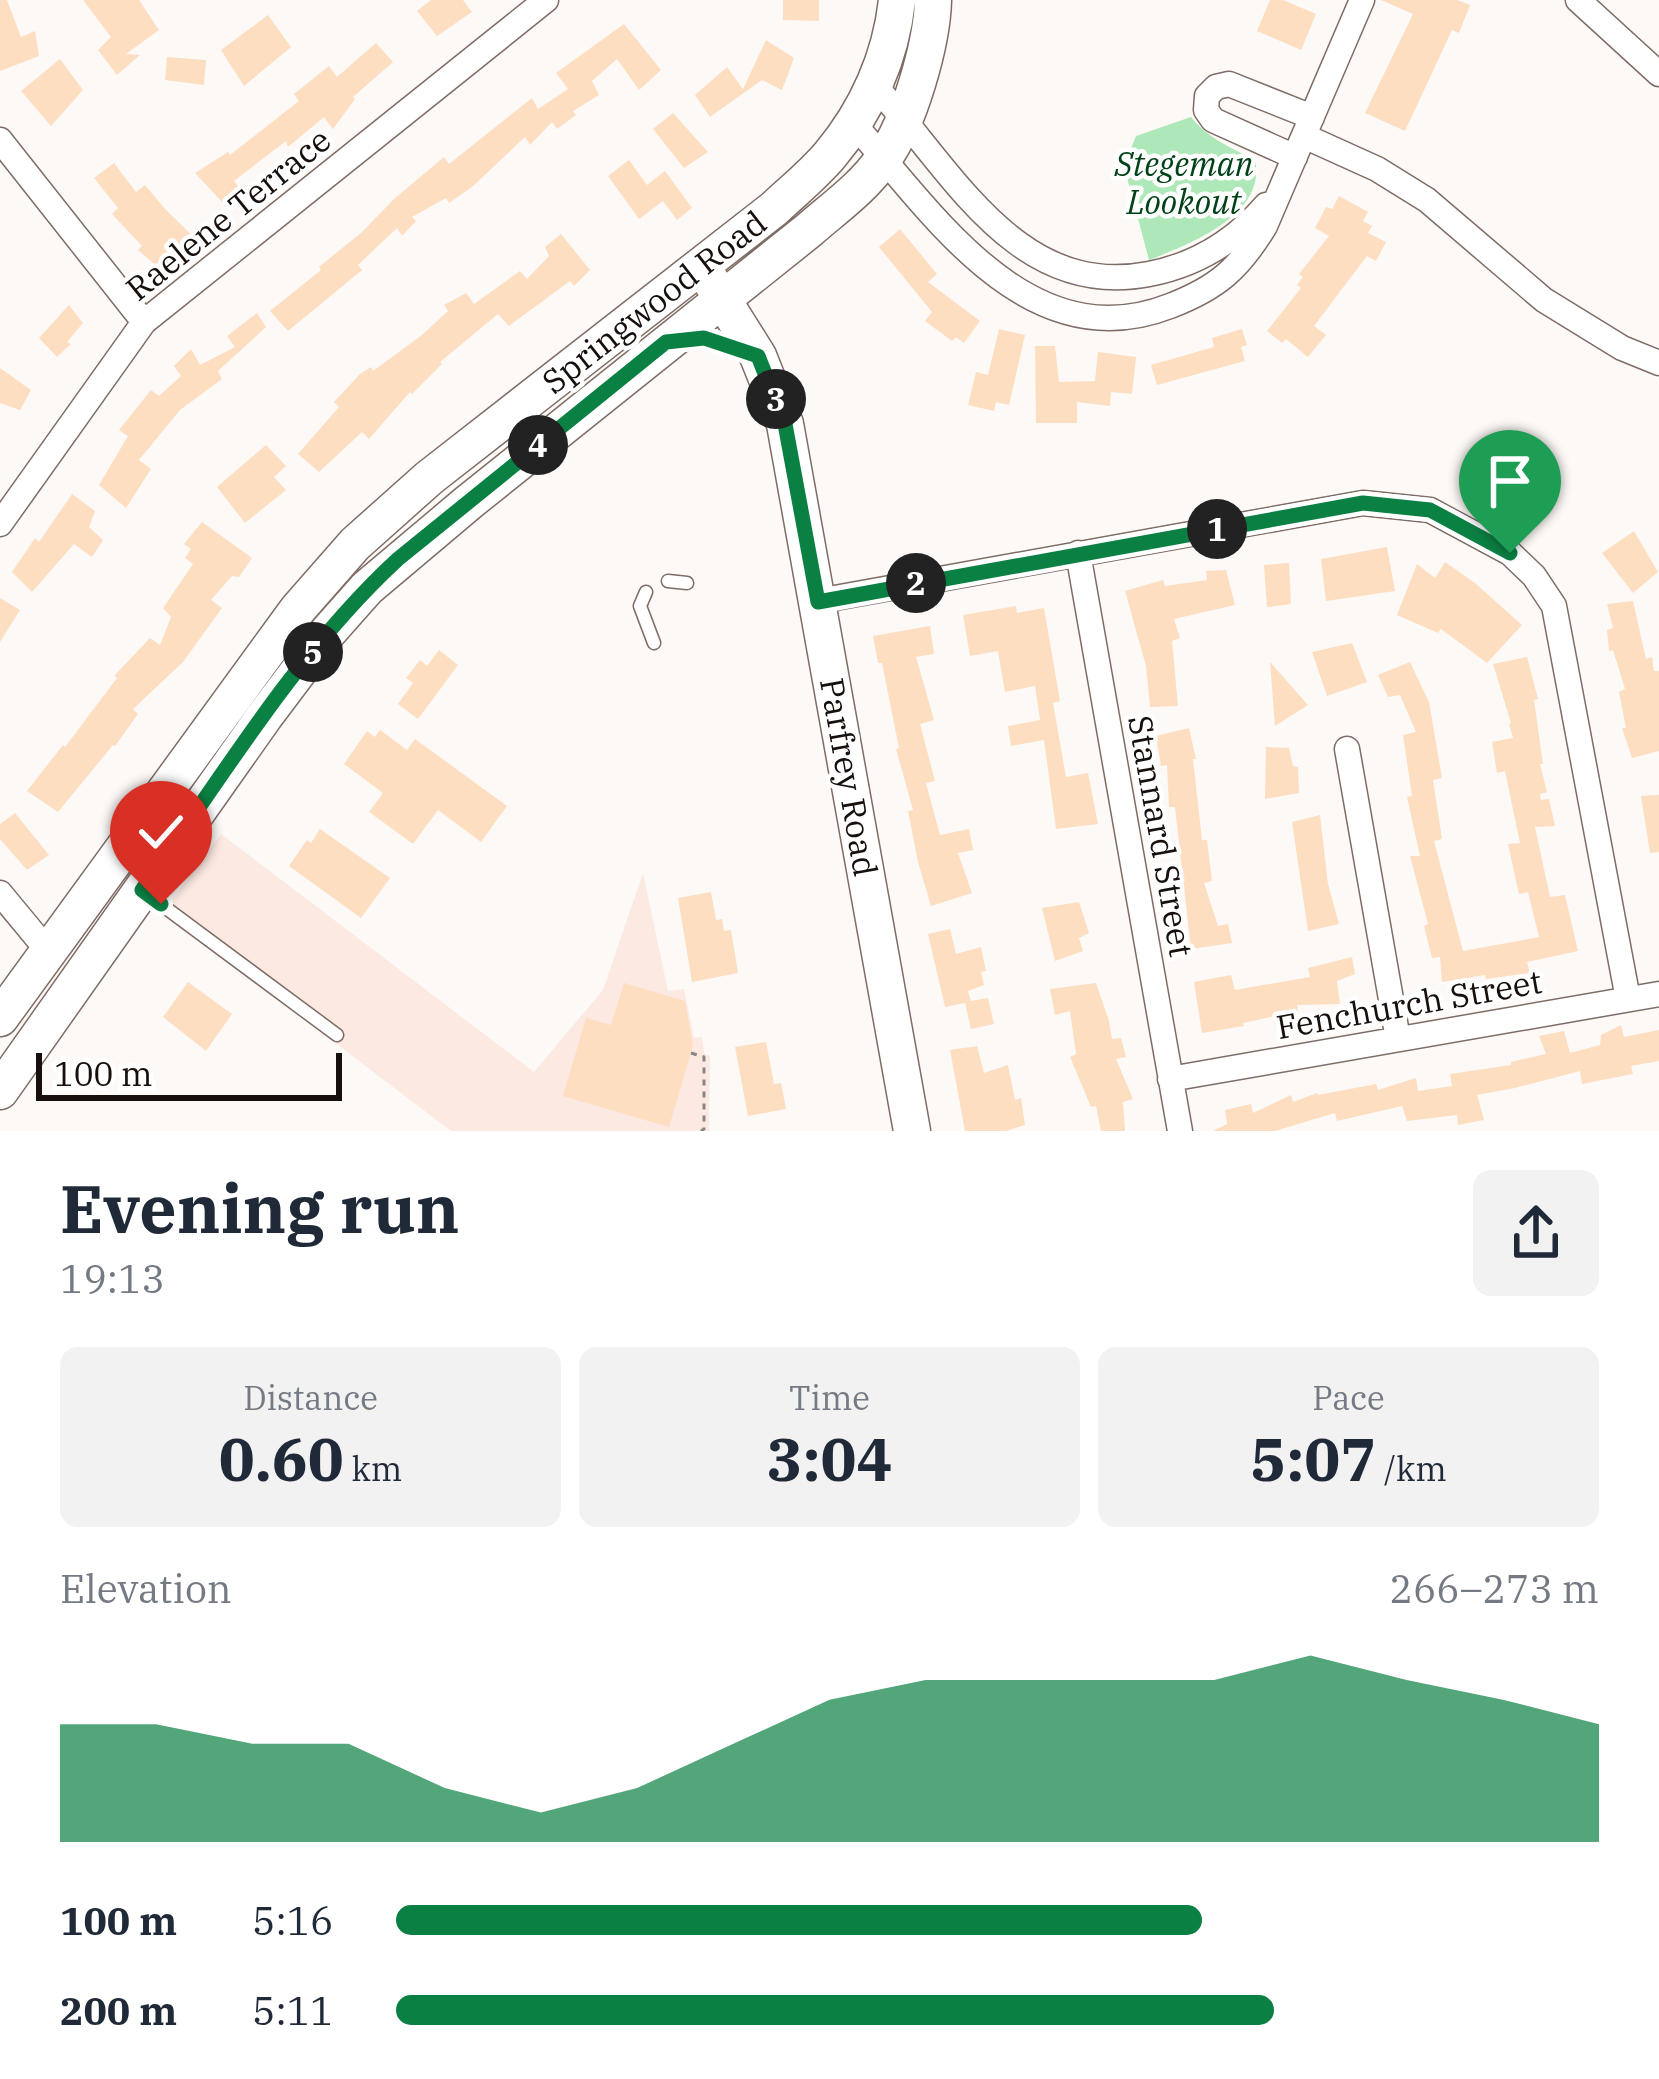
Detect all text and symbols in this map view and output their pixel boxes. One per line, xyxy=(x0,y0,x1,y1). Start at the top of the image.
street label: Raelene Terrace xyxy=(117,118,339,309)
park label: Stegeman Lookout xyxy=(1114,142,1254,223)
street label: Springwood Road xyxy=(533,201,775,403)
pin: 3 xyxy=(746,369,806,429)
text: 3 xyxy=(766,377,786,420)
pin: 4 xyxy=(508,415,568,475)
text: 4 xyxy=(528,423,548,466)
pin xyxy=(1459,430,1561,553)
icon: arrive xyxy=(1477,448,1543,514)
pin: 1 xyxy=(1187,499,1247,559)
text: 1 xyxy=(1207,507,1227,550)
pin: 2 xyxy=(886,553,946,613)
text: 2 xyxy=(906,561,926,604)
pin: 5 xyxy=(283,622,343,682)
text: 5 xyxy=(303,630,323,673)
street label: Parfrey Road xyxy=(811,674,888,879)
street label: Stannard Street xyxy=(1119,712,1204,960)
pin xyxy=(110,781,212,904)
icon: check xyxy=(128,799,194,865)
street label: Fenchurch Street xyxy=(1273,959,1545,1048)
scale bar xyxy=(36,1047,342,1100)
text: 100 m xyxy=(54,1052,153,1095)
text: Evening run xyxy=(60,1165,459,1251)
button: share xyxy=(1473,1170,1599,1296)
text: 19:13 xyxy=(60,1253,165,1304)
text: Distance xyxy=(243,1376,378,1419)
text: Time xyxy=(789,1376,870,1419)
text: Pace xyxy=(1312,1376,1385,1419)
text: 0.60 xyxy=(219,1419,344,1498)
text: 3:04 xyxy=(766,1419,893,1498)
text: 5:07 xyxy=(1250,1419,1376,1498)
text: km xyxy=(344,1447,402,1490)
text: /km xyxy=(1376,1447,1447,1490)
text: Elevation xyxy=(60,1563,232,1614)
text: 266–273 m xyxy=(1389,1563,1599,1614)
text: 100 m xyxy=(60,1895,177,1946)
text: 5:16 xyxy=(252,1895,333,1946)
text: 200 m xyxy=(60,1985,177,2036)
text: 5:11 xyxy=(252,1985,333,2036)

